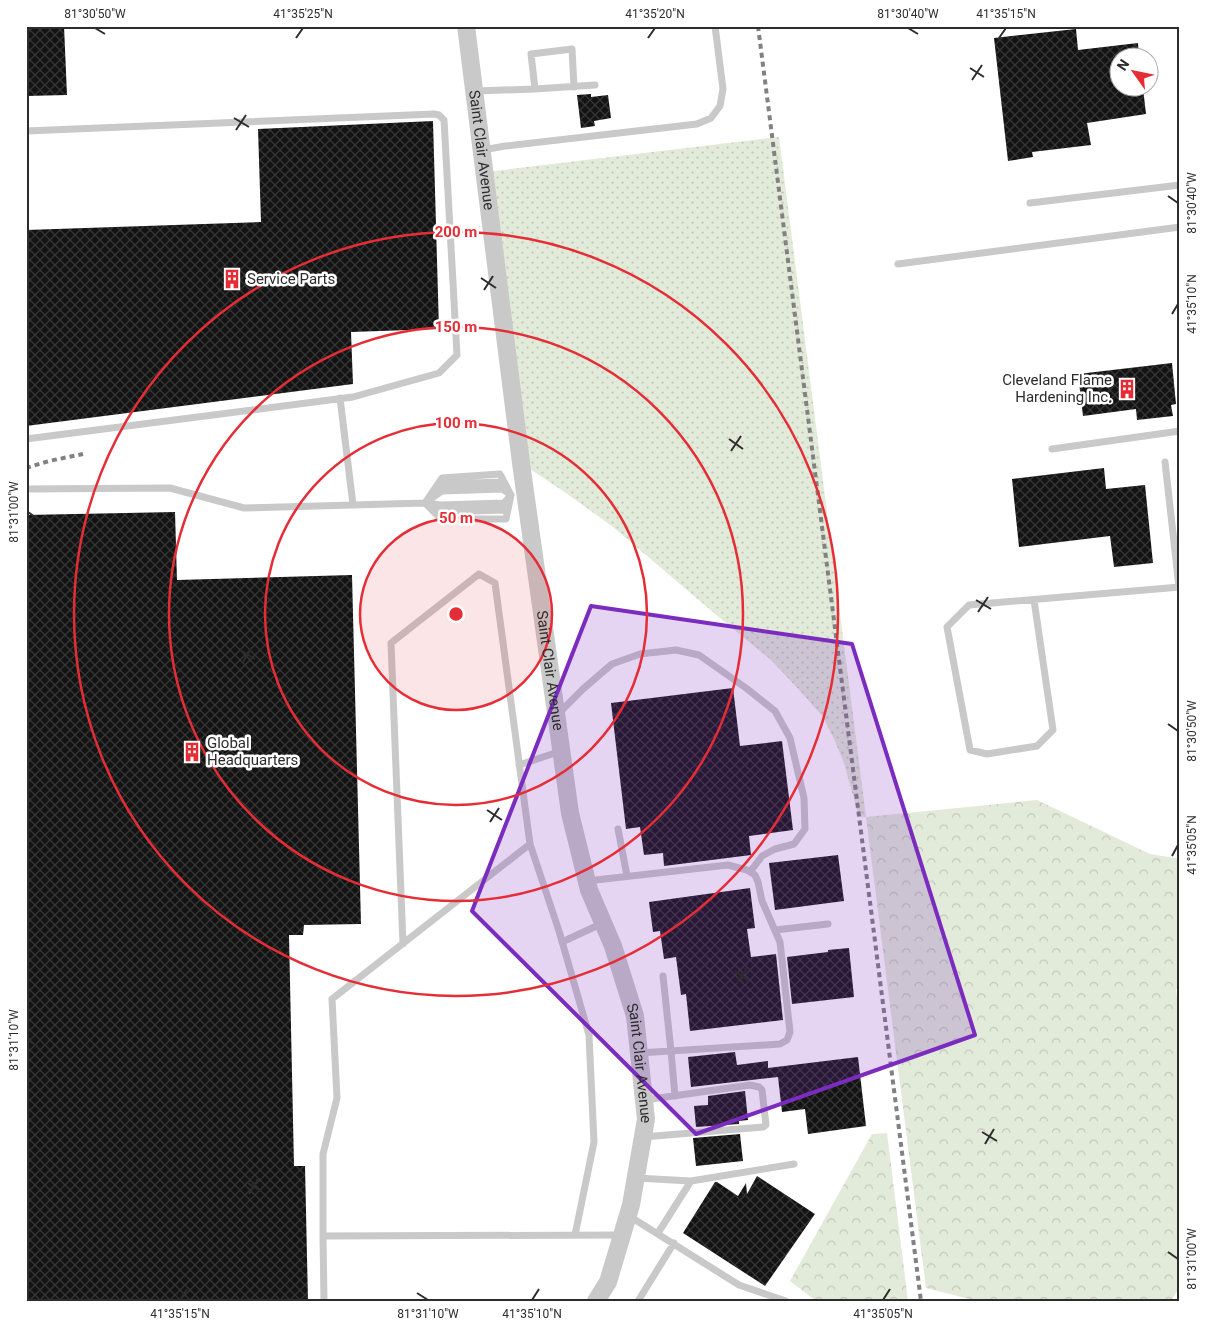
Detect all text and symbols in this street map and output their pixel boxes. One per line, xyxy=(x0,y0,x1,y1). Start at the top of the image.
text: 81°30'50"W xyxy=(64,7,126,21)
text: 41°35'25"N xyxy=(273,7,333,21)
text: 41°35'20"N xyxy=(625,7,685,21)
text: 81°30'40"W xyxy=(877,7,939,21)
text: 41°35'15"N xyxy=(976,7,1036,21)
north arrow xyxy=(1108,48,1158,98)
text: N xyxy=(1114,56,1133,73)
street label: Saint Clair Avenue xyxy=(465,89,498,211)
text: 81°30'40"W xyxy=(1185,172,1199,234)
text: 200 m xyxy=(435,223,477,241)
building icon: Service Parts xyxy=(221,268,243,290)
place label: Service Parts xyxy=(247,270,335,288)
text: 41°35'10"N xyxy=(1185,274,1199,334)
text: 150 m xyxy=(435,318,477,336)
place label: Cleveland Flame Hardening Inc. xyxy=(1002,371,1112,406)
building icon: Cleveland Flame Hardening Inc. xyxy=(1116,378,1138,400)
text: 100 m xyxy=(435,414,477,432)
text: 81°31'00"W xyxy=(7,481,21,543)
text: 50 m xyxy=(439,509,473,527)
centre of rings xyxy=(447,605,465,623)
street label: Saint Clair Avenue xyxy=(533,609,567,732)
text: 81°30'50"W xyxy=(1185,700,1199,762)
place label: Global Headquarters xyxy=(207,734,298,769)
building icon: Global Headquarters xyxy=(181,741,203,763)
text: 41°35'05"N xyxy=(1185,815,1199,875)
street label: Saint Clair Avenue xyxy=(623,1001,655,1125)
text: 81°31'10"W xyxy=(7,1009,21,1071)
text: 81°31'00"W xyxy=(1185,1228,1199,1290)
text: 41°35'15"N xyxy=(150,1307,210,1321)
text: 81°31'10"W xyxy=(397,1307,459,1321)
text: 41°35'10"N xyxy=(502,1307,562,1321)
text: 41°35'05"N xyxy=(853,1307,913,1321)

